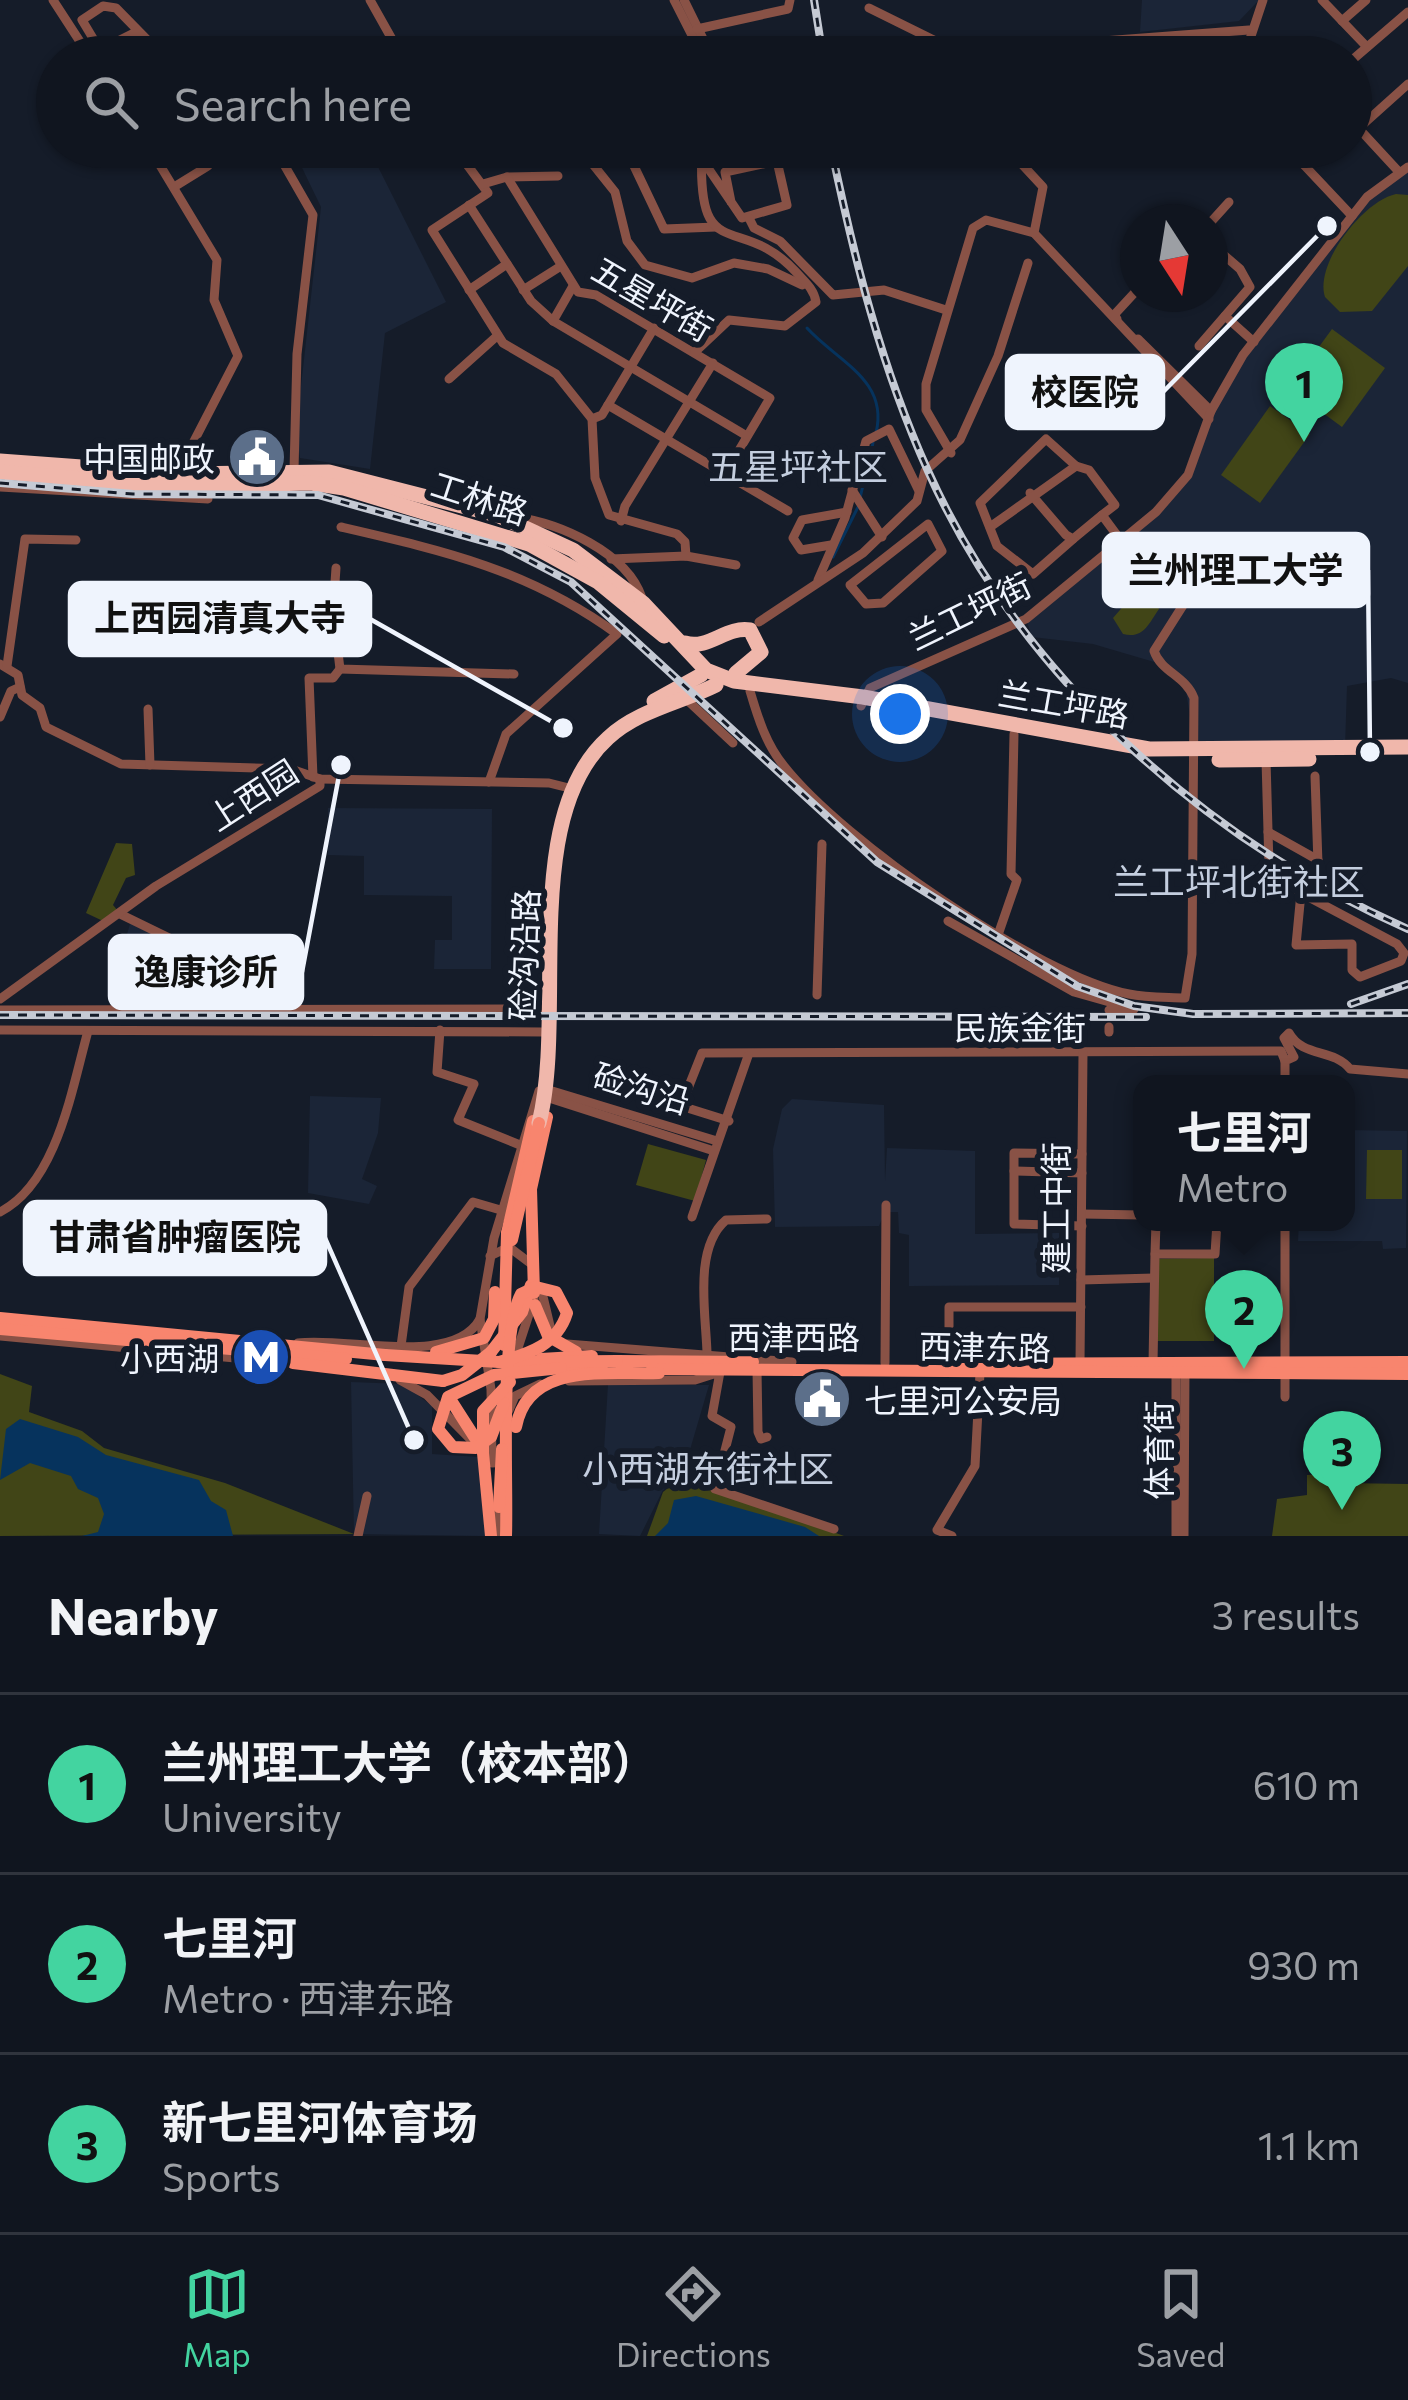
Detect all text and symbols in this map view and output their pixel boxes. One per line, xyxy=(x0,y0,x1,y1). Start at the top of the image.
search box xyxy=(36,36,1372,168)
icon: search xyxy=(78,69,144,135)
text: Search here xyxy=(174,75,412,130)
north arrow xyxy=(1120,204,1228,312)
street label: 五星坪街 xyxy=(586,247,720,349)
pin: 1 xyxy=(1265,343,1343,442)
callout: 校医院 xyxy=(1007,356,1163,428)
text: 校医院 xyxy=(1031,368,1139,412)
public building icon: 中国邮政 xyxy=(226,426,288,488)
place label: 中国邮政 xyxy=(83,437,215,478)
district label: 五星坪社区 xyxy=(708,443,888,487)
street label: 工林路 xyxy=(427,462,533,532)
callout: 兰州理工大学 xyxy=(1104,534,1368,606)
text: 兰州理工大学 xyxy=(1128,546,1344,590)
street label: 兰工坪街 xyxy=(901,563,1037,657)
callout: 上西园清真大寺 xyxy=(70,583,370,655)
text: 上西园清真大寺 xyxy=(94,594,346,638)
street label: 兰工坪路 xyxy=(995,671,1133,735)
your location xyxy=(870,684,930,744)
street label: 上西园 xyxy=(199,750,305,838)
district label: 兰工坪北街社区 xyxy=(1113,858,1365,902)
street label: 硷沟沿路 xyxy=(500,888,546,1022)
callout: 逸康诊所 xyxy=(110,936,302,1008)
text: 逸康诊所 xyxy=(134,948,278,992)
street label: 民族金街 xyxy=(954,1006,1086,1047)
street label: 硷沟沿 xyxy=(589,1053,695,1121)
popup xyxy=(1133,1075,1355,1231)
text: 七里河 xyxy=(1176,1103,1312,1158)
street label: 建工中街 xyxy=(1034,1142,1075,1274)
text: Metro xyxy=(1176,1162,1288,1210)
callout: 甘肃省肿瘤医院 xyxy=(25,1202,325,1274)
text: 甘肃省肿瘤医院 xyxy=(49,1213,301,1257)
pin: 2 xyxy=(1205,1270,1283,1369)
street label: 西津西路 xyxy=(728,1316,860,1357)
street label: 西津东路 xyxy=(919,1324,1051,1368)
metro station icon: 小西湖 xyxy=(230,1326,292,1388)
place label: 小西湖 xyxy=(120,1337,219,1378)
public building icon: 七里河公安局 xyxy=(791,1368,853,1430)
place label: 七里河公安局 xyxy=(864,1379,1062,1420)
street label: 体育街 xyxy=(1137,1401,1178,1500)
pin: 3 xyxy=(1303,1411,1381,1510)
district label: 小西湖东街社区 xyxy=(582,1445,834,1489)
text: Nearby xyxy=(48,1583,218,1646)
text: 3 results xyxy=(1212,1590,1360,1638)
text: 兰州理工大学（校本部） xyxy=(162,1733,657,1788)
text: 1 xyxy=(78,1760,96,1808)
text: 610 m xyxy=(1253,1760,1360,1808)
text: University xyxy=(162,1792,342,1840)
text: 七里河 xyxy=(162,1909,297,1964)
text: 2 xyxy=(76,1940,98,1988)
text: 930 m xyxy=(1247,1940,1360,1988)
text: Metro · 西津东路 xyxy=(162,1973,454,2021)
text: 新七里河体育场 xyxy=(162,2093,477,2148)
text: 3 xyxy=(76,2120,98,2168)
text: 1.1 km xyxy=(1258,2120,1360,2168)
text: Sports xyxy=(162,2152,281,2200)
tab: Map xyxy=(183,2261,251,2374)
tab: Directions xyxy=(616,2261,771,2374)
tab: Saved xyxy=(1136,2261,1225,2374)

